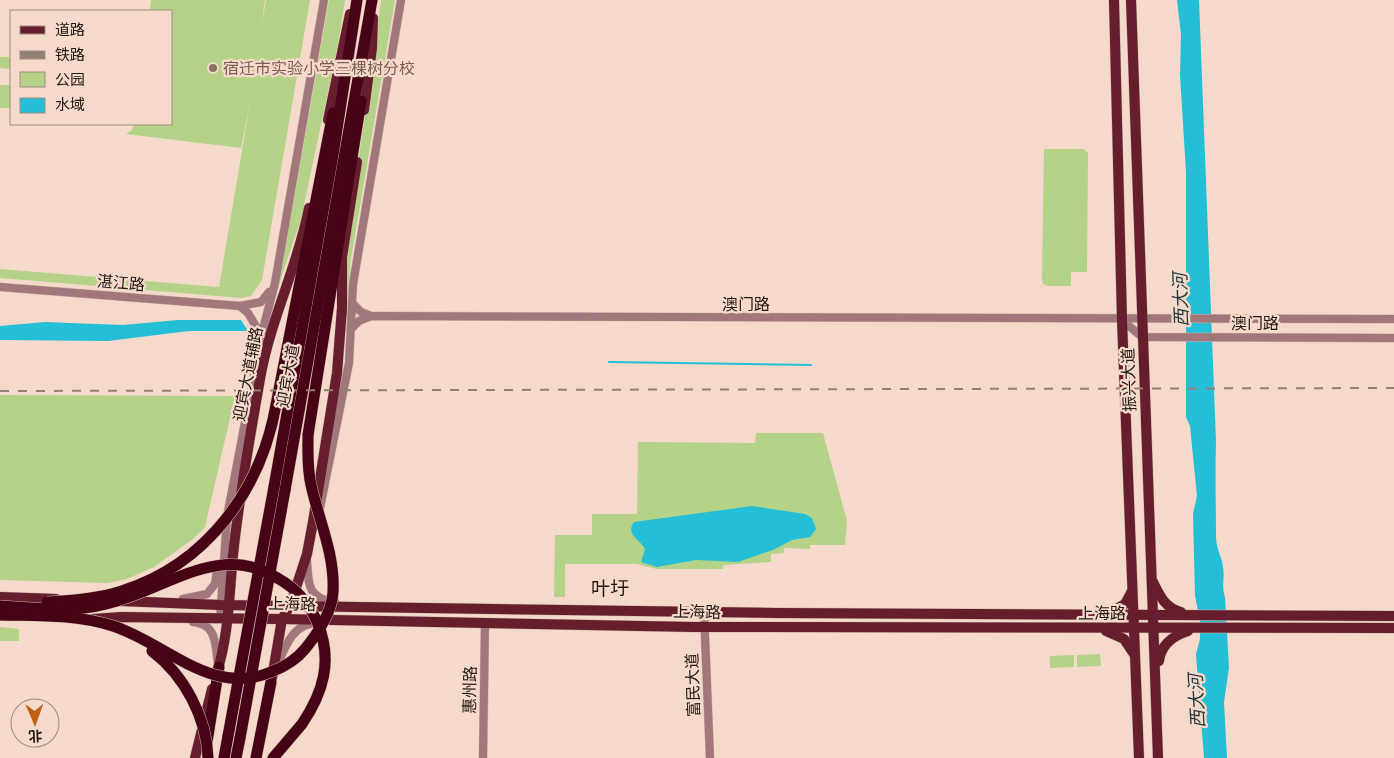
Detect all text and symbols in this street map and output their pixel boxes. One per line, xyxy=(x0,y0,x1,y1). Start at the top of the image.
legend xyxy=(10,10,172,125)
text: 道路 xyxy=(55,22,85,38)
text: 铁路 xyxy=(55,47,85,63)
place label: 宿迁市实验小学三棵树分校 xyxy=(223,60,415,77)
marker: 宿迁市实验小学三棵树分校 xyxy=(207,62,219,74)
text: 公园 xyxy=(55,72,85,88)
text: 水域 xyxy=(55,97,85,113)
water label: 西大河 xyxy=(1170,270,1192,327)
street label: 湛江路 xyxy=(96,272,146,294)
street label: 澳门路 xyxy=(722,296,770,313)
street label: 澳门路 xyxy=(1231,315,1279,332)
street label: 迎宾大道辅路 xyxy=(230,325,266,423)
street label: 迎宾大道 xyxy=(274,343,302,409)
street label: 振兴大道 xyxy=(1119,348,1139,412)
district label: 叶圩 xyxy=(591,578,629,599)
street label: 上海路 xyxy=(268,595,316,613)
street label: 上海路 xyxy=(673,603,721,621)
street label: 上海路 xyxy=(1078,605,1126,622)
street label: 富民大道 xyxy=(683,653,703,717)
street label: 惠州路 xyxy=(461,666,479,714)
water label: 西大河 xyxy=(1185,671,1208,728)
north arrow xyxy=(10,698,60,748)
text: 北 xyxy=(28,728,43,743)

